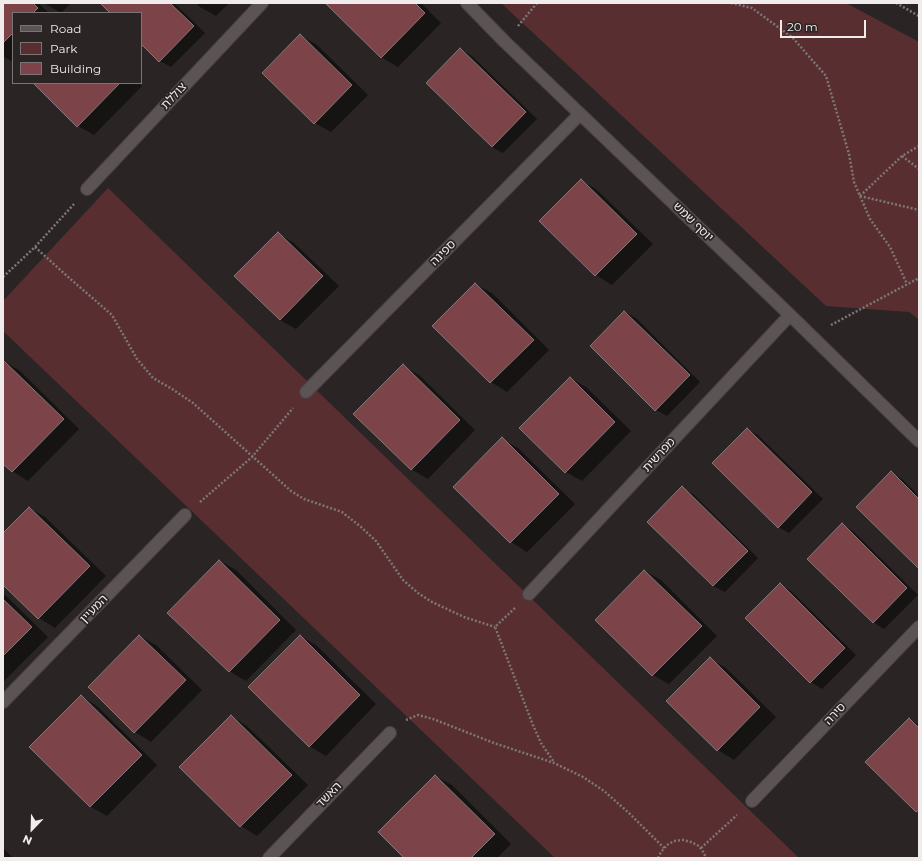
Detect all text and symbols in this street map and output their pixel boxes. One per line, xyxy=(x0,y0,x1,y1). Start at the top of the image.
legend xyxy=(12,12,142,84)
scale bar xyxy=(782,12,868,38)
text: 20 m xyxy=(787,19,818,34)
text: Road xyxy=(50,21,81,36)
text: Park xyxy=(50,41,77,56)
text: Building xyxy=(50,61,101,76)
street label: צוללת xyxy=(158,80,190,112)
street label: יוסף שמש xyxy=(670,199,716,245)
street label: ספינה xyxy=(427,237,459,269)
street label: מפרשית xyxy=(640,435,678,475)
street label: המעיין xyxy=(77,592,111,626)
street label: סירה xyxy=(821,700,849,728)
street label: האשד xyxy=(313,779,345,811)
north arrow xyxy=(12,809,52,849)
text: N xyxy=(20,832,34,848)

